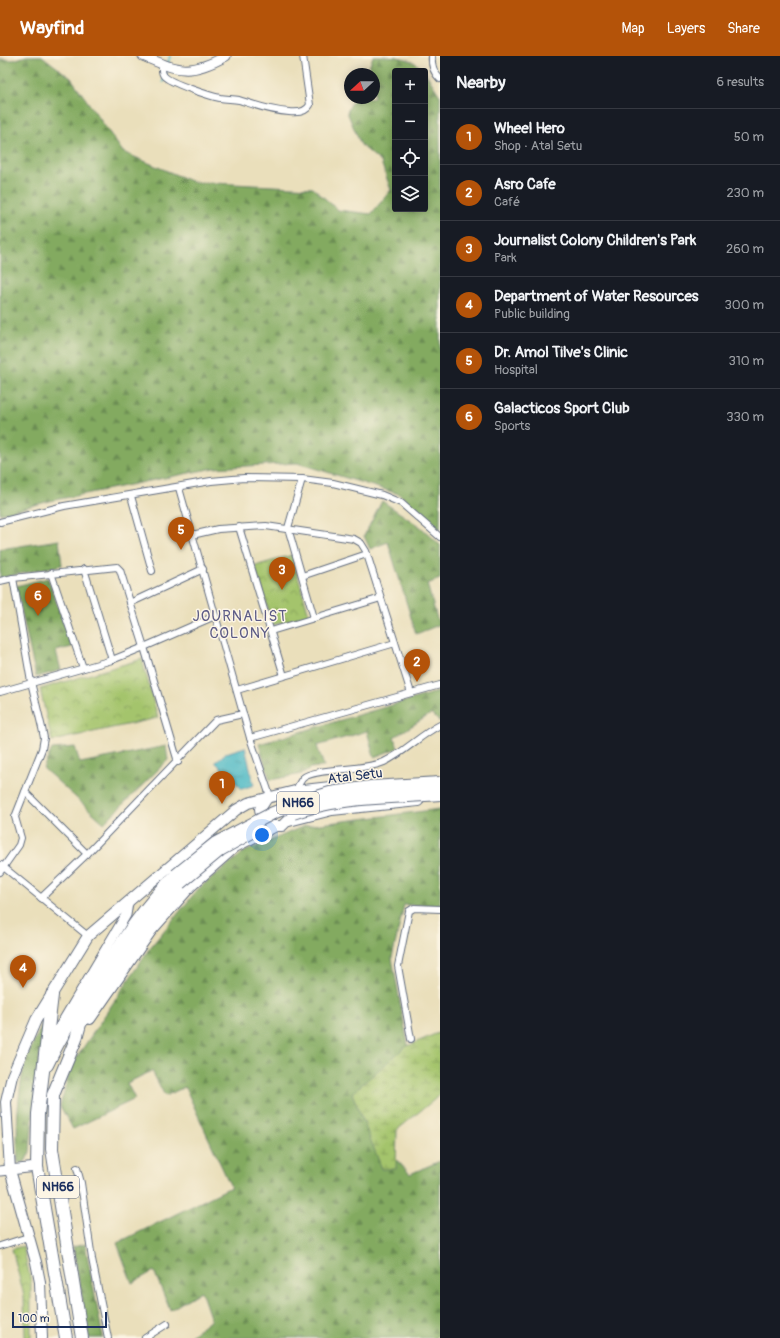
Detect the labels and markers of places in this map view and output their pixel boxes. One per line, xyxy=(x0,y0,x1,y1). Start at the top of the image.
pin: 5 xyxy=(168,517,194,550)
pin: 3 xyxy=(269,557,295,590)
pin: 6 xyxy=(25,583,51,616)
pin: 2 xyxy=(404,649,430,682)
pin: 1 xyxy=(209,771,235,804)
pin: 4 xyxy=(10,955,36,988)

